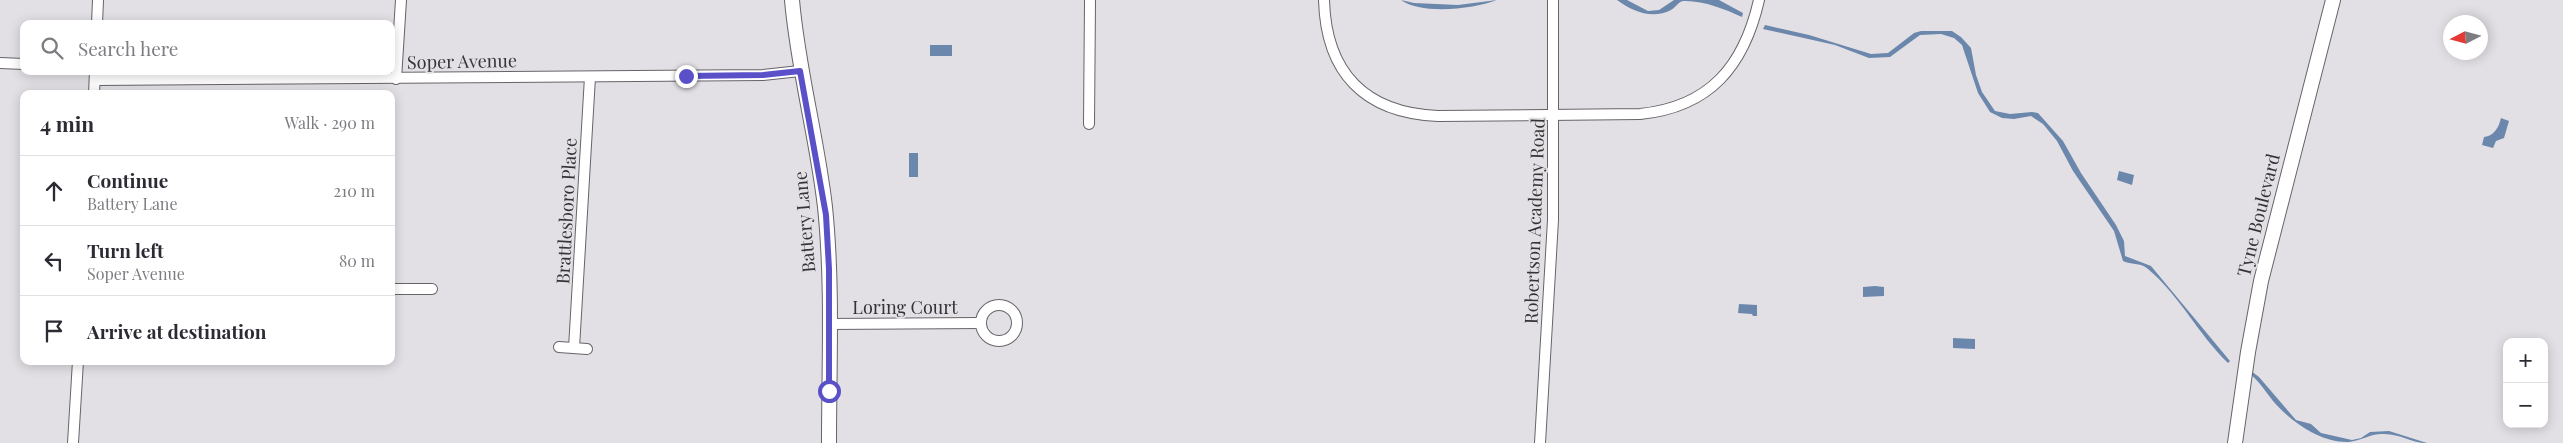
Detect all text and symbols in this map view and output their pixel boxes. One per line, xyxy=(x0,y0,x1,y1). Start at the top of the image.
north arrow xyxy=(2443,15,2488,60)
search box xyxy=(20,20,395,75)
icon: search xyxy=(38,34,66,62)
text: Search here xyxy=(78,35,178,61)
street label: Soper Avenue xyxy=(407,48,517,74)
route end xyxy=(675,65,698,88)
text: 4 min xyxy=(40,109,94,137)
text: Walk · 290 m xyxy=(284,112,375,133)
street label: Robertson Academy Road xyxy=(1518,117,1550,324)
street label: Brattlesboro Place xyxy=(550,137,582,285)
street label: Tyne Boulevard xyxy=(2231,151,2285,279)
text: Continue xyxy=(87,167,168,193)
street label: Battery Lane xyxy=(788,170,820,274)
icon: ahead xyxy=(40,177,68,205)
text: 210 m xyxy=(334,180,375,201)
text: Battery Lane xyxy=(87,193,178,214)
text: Turn left xyxy=(87,237,164,263)
icon: left xyxy=(40,247,68,275)
text: 80 m xyxy=(339,250,375,271)
text: Soper Avenue xyxy=(87,263,185,284)
street label: Loring Court xyxy=(852,295,958,319)
icon: arrive xyxy=(40,317,68,345)
text: Arrive at destination xyxy=(87,318,267,344)
map controls xyxy=(2503,338,2548,428)
button: + xyxy=(2503,338,2548,383)
route start xyxy=(818,380,841,403)
button: − xyxy=(2503,383,2548,428)

